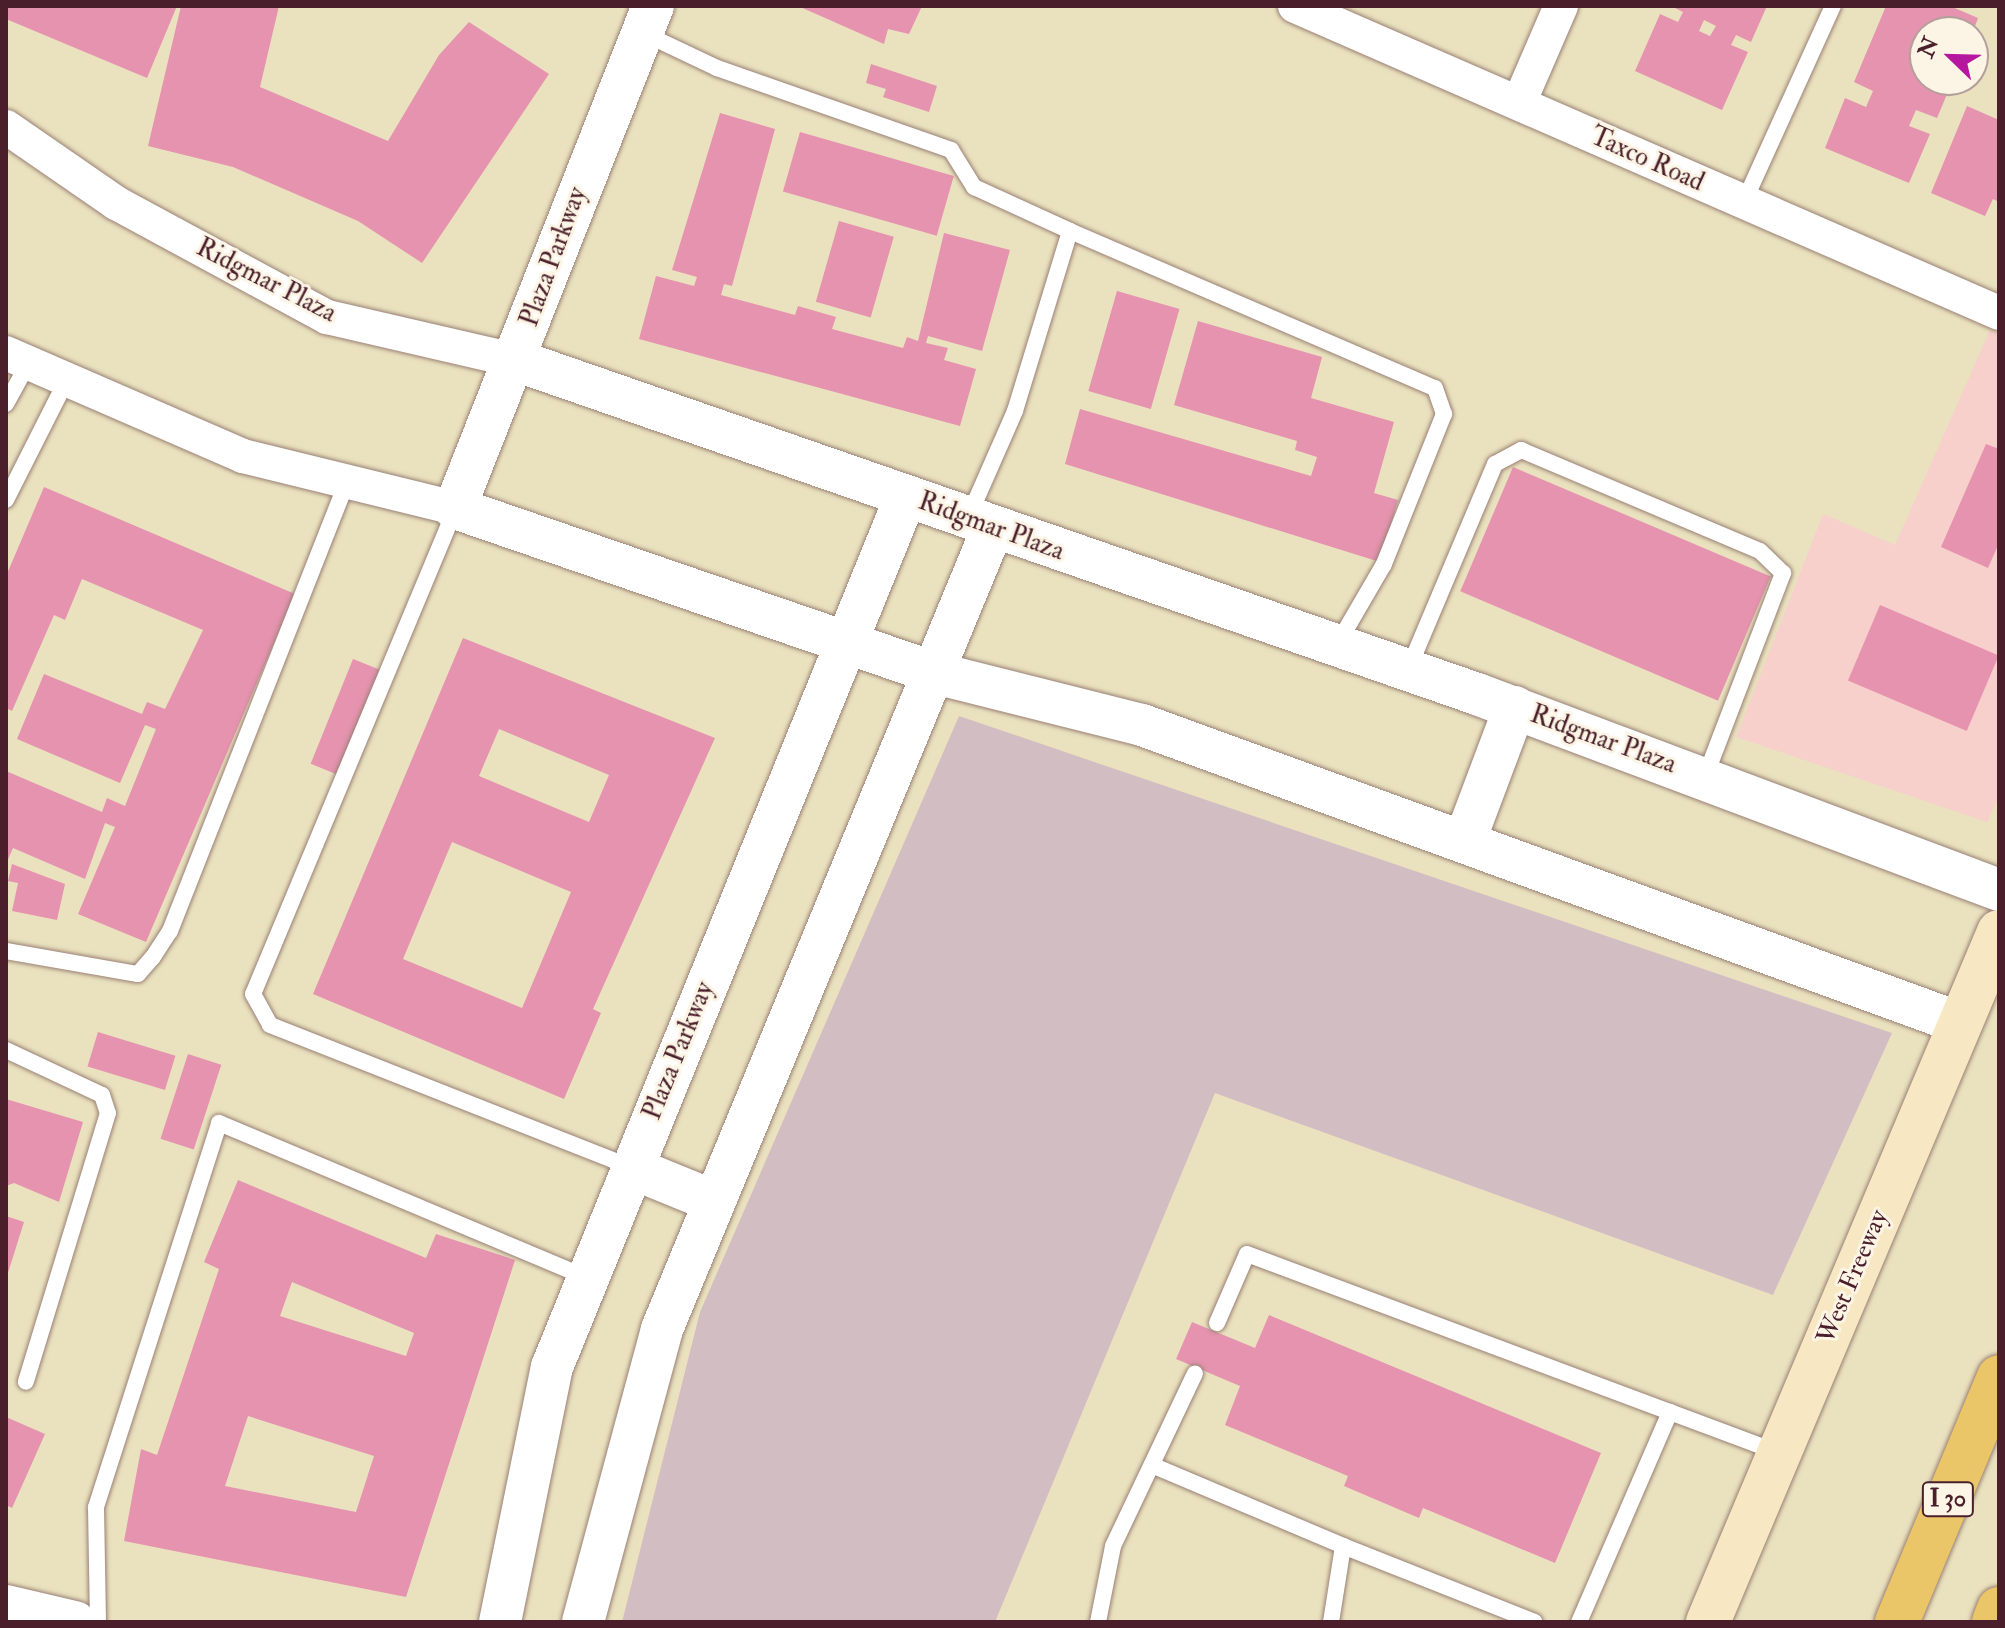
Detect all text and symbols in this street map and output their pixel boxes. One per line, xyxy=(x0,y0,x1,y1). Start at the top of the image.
north arrow xyxy=(1909,16,1989,96)
text: N xyxy=(1912,33,1945,62)
street label: Taxco Road xyxy=(1585,121,1709,199)
street label: Plaza Parkway xyxy=(514,183,594,331)
street label: Ridgmar Plaza xyxy=(191,232,341,330)
street label: Ridgmar Plaza xyxy=(914,486,1068,568)
street label: Ridgmar Plaza xyxy=(1526,699,1680,781)
street label: Plaza Parkway xyxy=(637,977,721,1125)
street label: West Freeway xyxy=(1811,1205,1895,1349)
road number: I 30 xyxy=(1920,1479,1976,1519)

